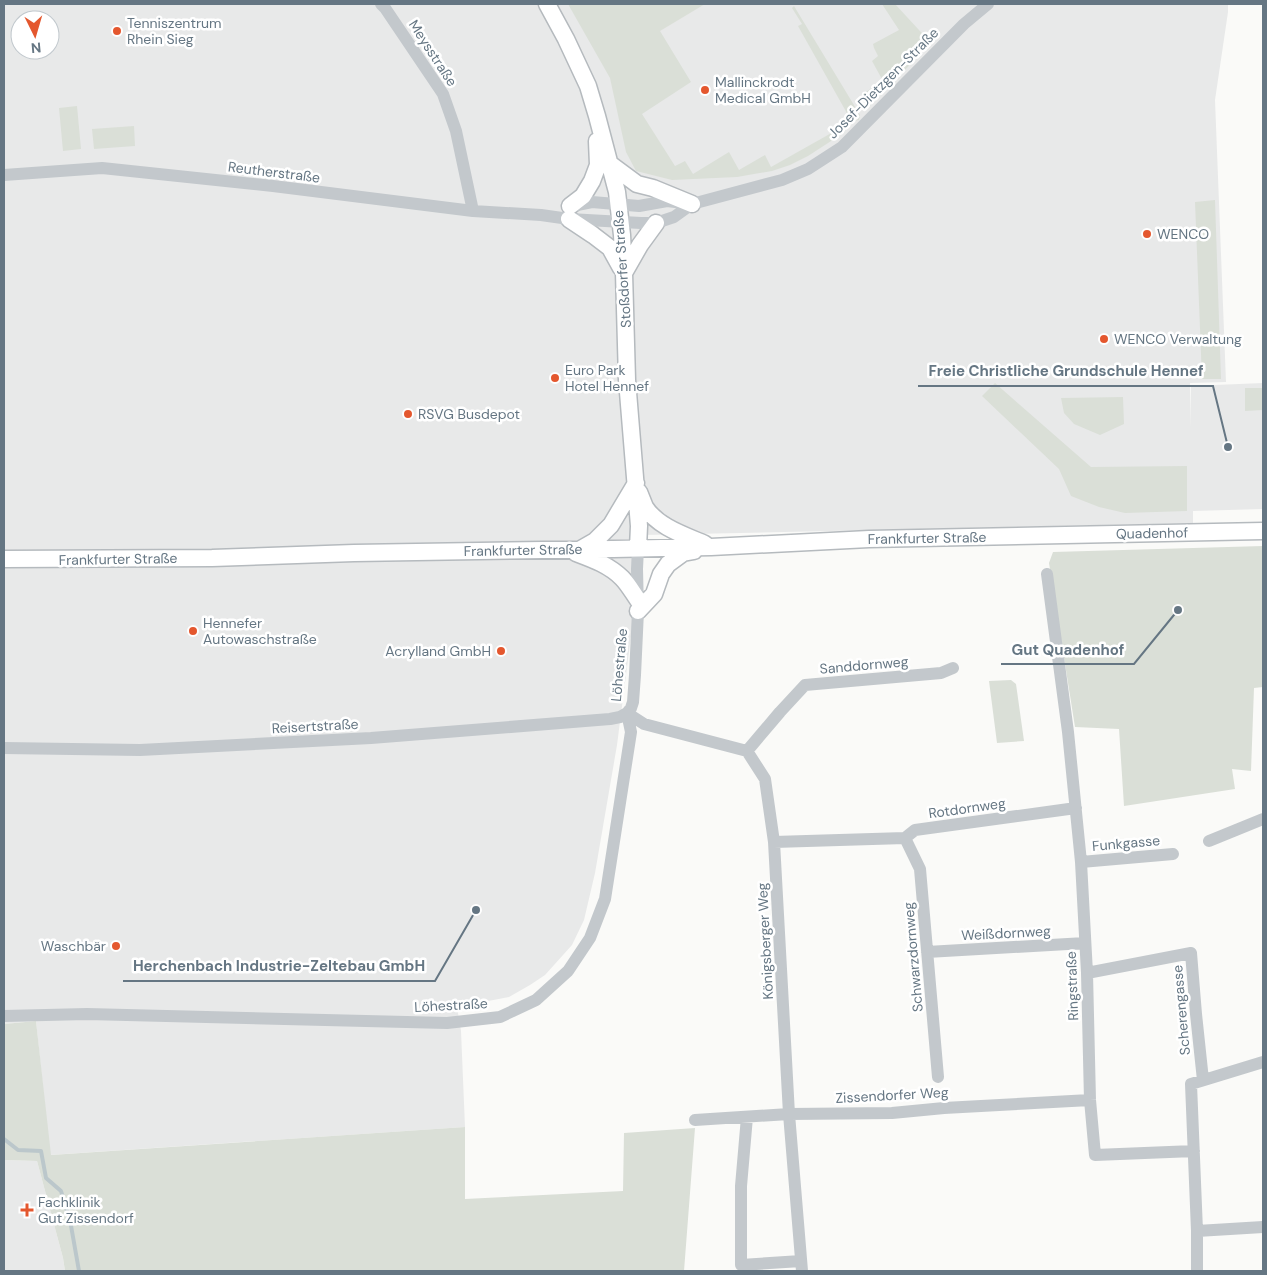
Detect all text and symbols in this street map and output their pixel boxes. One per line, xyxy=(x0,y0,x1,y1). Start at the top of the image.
north arrow xyxy=(10,10,60,60)
place label: Tenniszentrum Rhein Sieg xyxy=(127,14,222,48)
street label: Meysstraße xyxy=(405,16,461,90)
street label: Josef-Dietzgen-Straße xyxy=(824,24,942,142)
marker: Tenniszentrum Rhein Sieg xyxy=(111,25,123,37)
text: N xyxy=(30,39,42,57)
place label: Mallinckrodt Medical GmbH xyxy=(715,73,811,107)
marker: Mallinckrodt Medical GmbH xyxy=(699,84,711,96)
street label: Reutherstraße xyxy=(227,157,321,187)
street label: Stoßdorfer Straße xyxy=(609,210,635,328)
place label: WENCO xyxy=(1157,225,1209,243)
marker: WENCO xyxy=(1141,228,1153,240)
place label: WENCO Verwaltung xyxy=(1114,330,1242,348)
marker: WENCO Verwaltung xyxy=(1098,333,1110,345)
callout: Freie Christliche Grundschule Hennef xyxy=(918,356,1213,386)
place label: Euro Park Hotel Hennef xyxy=(565,361,649,395)
text: Freie Christliche Grundschule Hennef xyxy=(928,361,1204,381)
marker: Euro Park Hotel Hennef xyxy=(549,372,561,384)
place label: RSVG Busdepot xyxy=(418,405,520,423)
marker: RSVG Busdepot xyxy=(402,408,414,420)
street label: Quadenhof xyxy=(1116,523,1189,543)
street label: Frankfurter Straße xyxy=(867,528,987,548)
street label: Frankfurter Straße xyxy=(463,540,583,560)
street label: Frankfurter Straße xyxy=(58,549,178,569)
place label: Hennefer Autowaschstraße xyxy=(203,614,317,648)
marker: Hennefer Autowaschstraße xyxy=(187,625,199,637)
street label: Löhestraße xyxy=(607,628,631,702)
callout: Gut Quadenhof xyxy=(1001,634,1134,664)
text: Gut Quadenhof xyxy=(1012,640,1124,660)
place label: Acrylland GmbH xyxy=(385,642,491,660)
marker: Acrylland GmbH xyxy=(495,645,507,657)
street label: Sanddornweg xyxy=(819,652,909,678)
street label: Reisertstraße xyxy=(271,715,359,737)
street label: Rotdornweg xyxy=(927,794,1007,822)
street label: Funkgasse xyxy=(1091,831,1161,855)
street label: Königsberger Weg xyxy=(753,882,777,1000)
street label: Schwarzdornweg xyxy=(899,901,927,1013)
street label: Weißdornweg xyxy=(961,922,1051,944)
place label: Waschbär xyxy=(41,937,106,955)
marker: Waschbär xyxy=(110,940,122,952)
callout: Herchenbach Industrie-Zeltebau GmbH xyxy=(123,951,435,981)
street label: Ringstraße xyxy=(1062,951,1082,1021)
text: Herchenbach Industrie-Zeltebau GmbH xyxy=(133,956,425,976)
street label: Scherengasse xyxy=(1168,964,1194,1056)
street label: Löhestraße xyxy=(414,994,488,1016)
street label: Zissendorfer Weg xyxy=(835,1083,949,1107)
place label: Fachklinik Gut Zissendorf xyxy=(38,1193,134,1227)
marker: Fachklinik Gut Zissendorf xyxy=(20,1203,34,1217)

